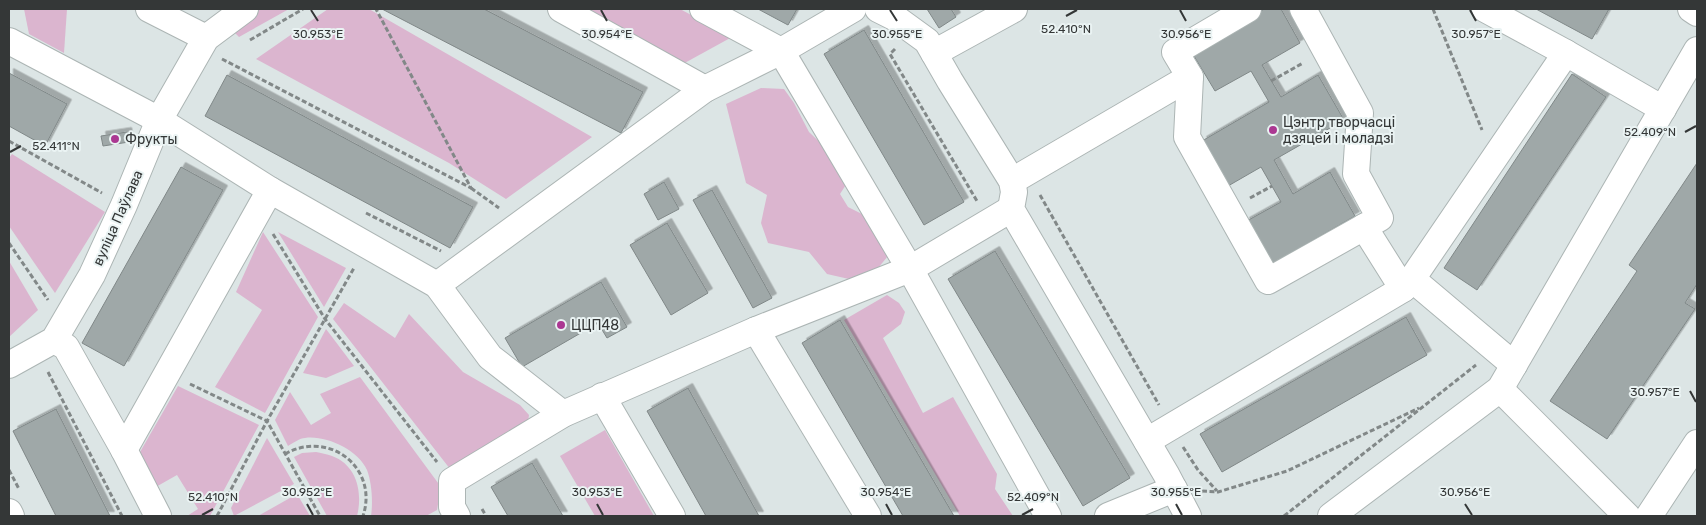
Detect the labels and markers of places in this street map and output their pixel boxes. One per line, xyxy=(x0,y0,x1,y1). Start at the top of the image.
place label: Цэнтр творчасці дзяцей і моладзі xyxy=(1283,114,1395,147)
marker: Цэнтр творчасці дзяцей і моладзі xyxy=(1267,124,1279,136)
place label: Фрукты xyxy=(125,131,177,148)
marker: Фрукты xyxy=(109,133,121,145)
place label: ЦЦП48 xyxy=(571,317,619,334)
marker: ЦЦП48 xyxy=(555,319,567,331)

